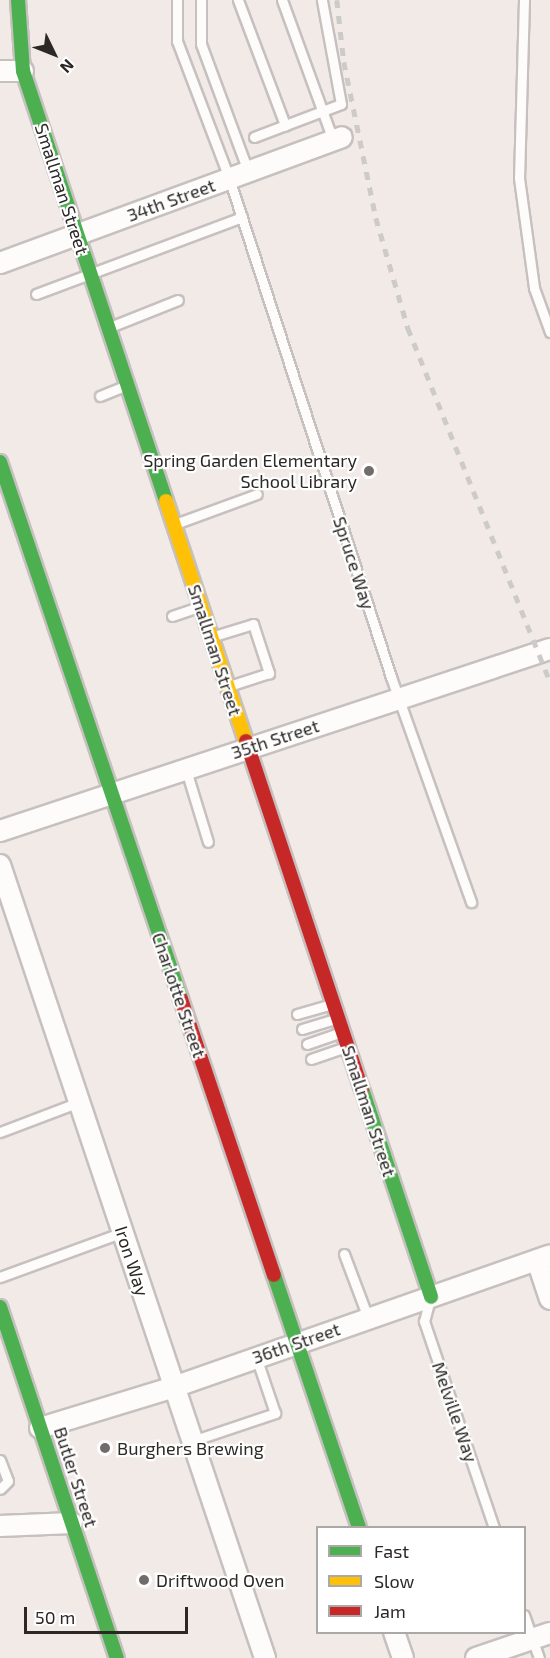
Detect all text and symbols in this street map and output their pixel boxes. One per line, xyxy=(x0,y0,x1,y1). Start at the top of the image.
north arrow xyxy=(24,24,84,84)
text: N xyxy=(57,56,78,77)
street label: Smallman Street xyxy=(31,121,93,257)
street label: 34th Street xyxy=(124,174,218,226)
place label: Spring Garden Elementary School Library xyxy=(143,450,357,492)
marker: Spring Garden Elementary School Library xyxy=(362,464,376,478)
street label: Spruce Way xyxy=(329,514,379,612)
street label: Smallman Street xyxy=(184,582,246,718)
street label: 35th Street xyxy=(228,715,322,763)
street label: Charlotte Street xyxy=(147,930,211,1060)
street label: Smallman Street xyxy=(338,1043,400,1179)
street label: Iron Way xyxy=(111,1223,153,1299)
street label: 36th Street xyxy=(249,1318,343,1368)
street label: Melville Way xyxy=(428,1359,482,1465)
street label: Butler Street xyxy=(50,1424,102,1530)
place label: Burghers Brewing xyxy=(117,1437,264,1459)
marker: Burghers Brewing xyxy=(98,1441,112,1455)
legend xyxy=(316,1526,526,1634)
text: Fast xyxy=(374,1540,409,1562)
place label: Driftwood Oven xyxy=(156,1569,284,1591)
text: Slow xyxy=(374,1570,414,1592)
marker: Driftwood Oven xyxy=(137,1573,151,1587)
scale bar xyxy=(27,1595,190,1633)
text: Jam xyxy=(374,1600,406,1622)
text: 50 m xyxy=(35,1606,75,1628)

